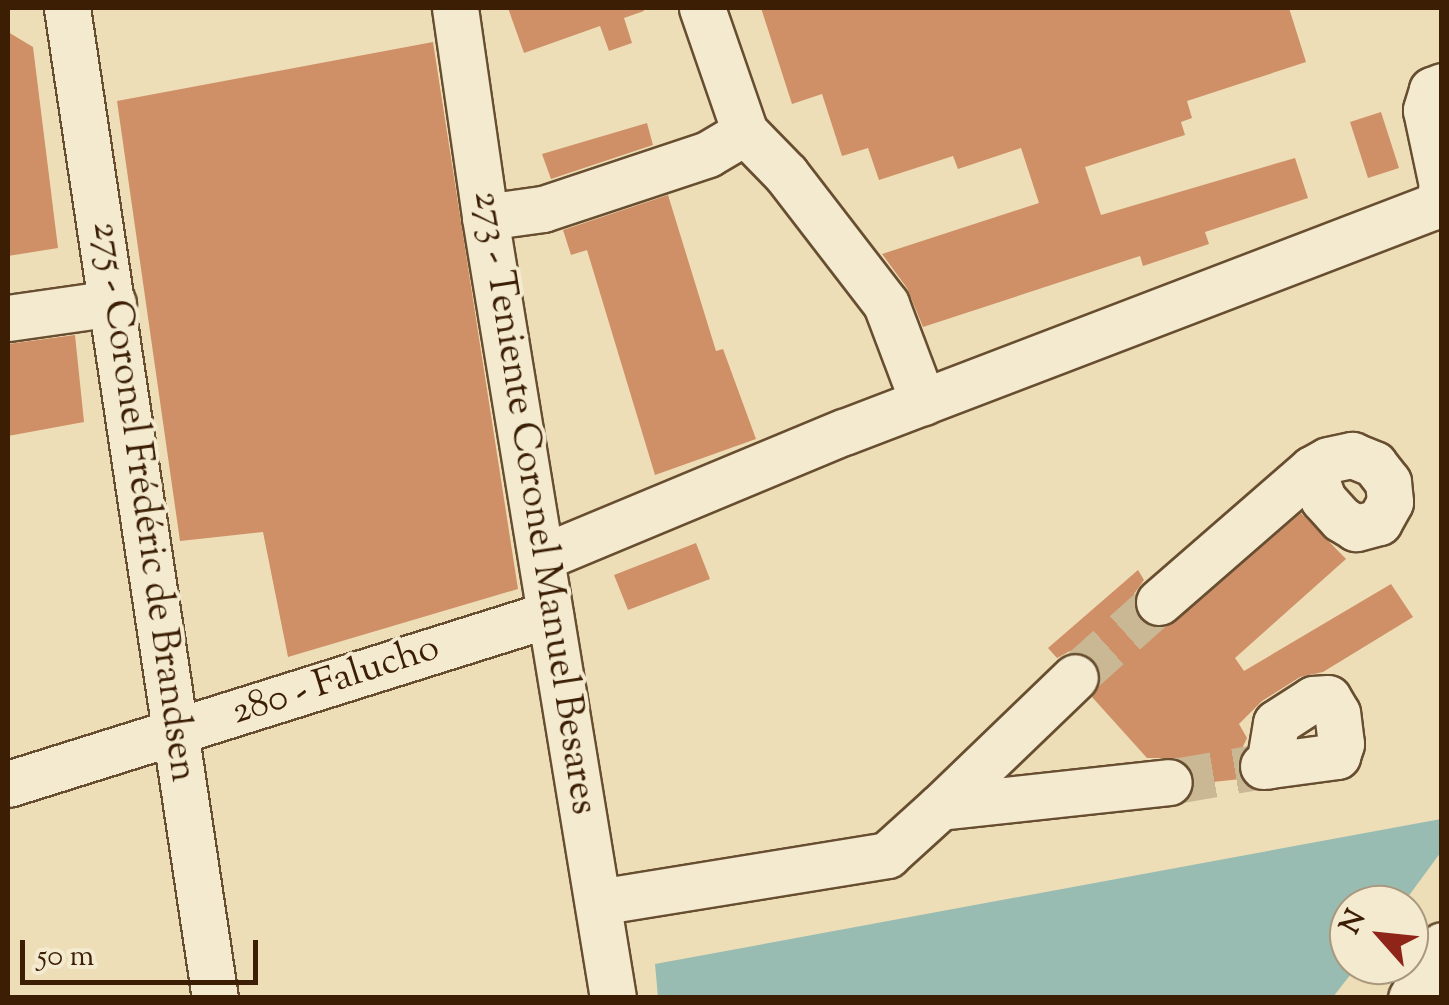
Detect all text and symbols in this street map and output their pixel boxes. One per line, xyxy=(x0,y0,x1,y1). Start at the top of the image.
street label: 273 - Teniente Coronel Manuel Besares xyxy=(461,188,605,818)
street label: 275 - Coronel Frédéric de Brandsen xyxy=(80,219,204,785)
street label: 280 - Falucho xyxy=(226,627,446,737)
north arrow xyxy=(1329,885,1429,985)
text: N xyxy=(1331,903,1377,941)
scale bar xyxy=(25,920,262,982)
text: 50 m xyxy=(37,936,94,979)

